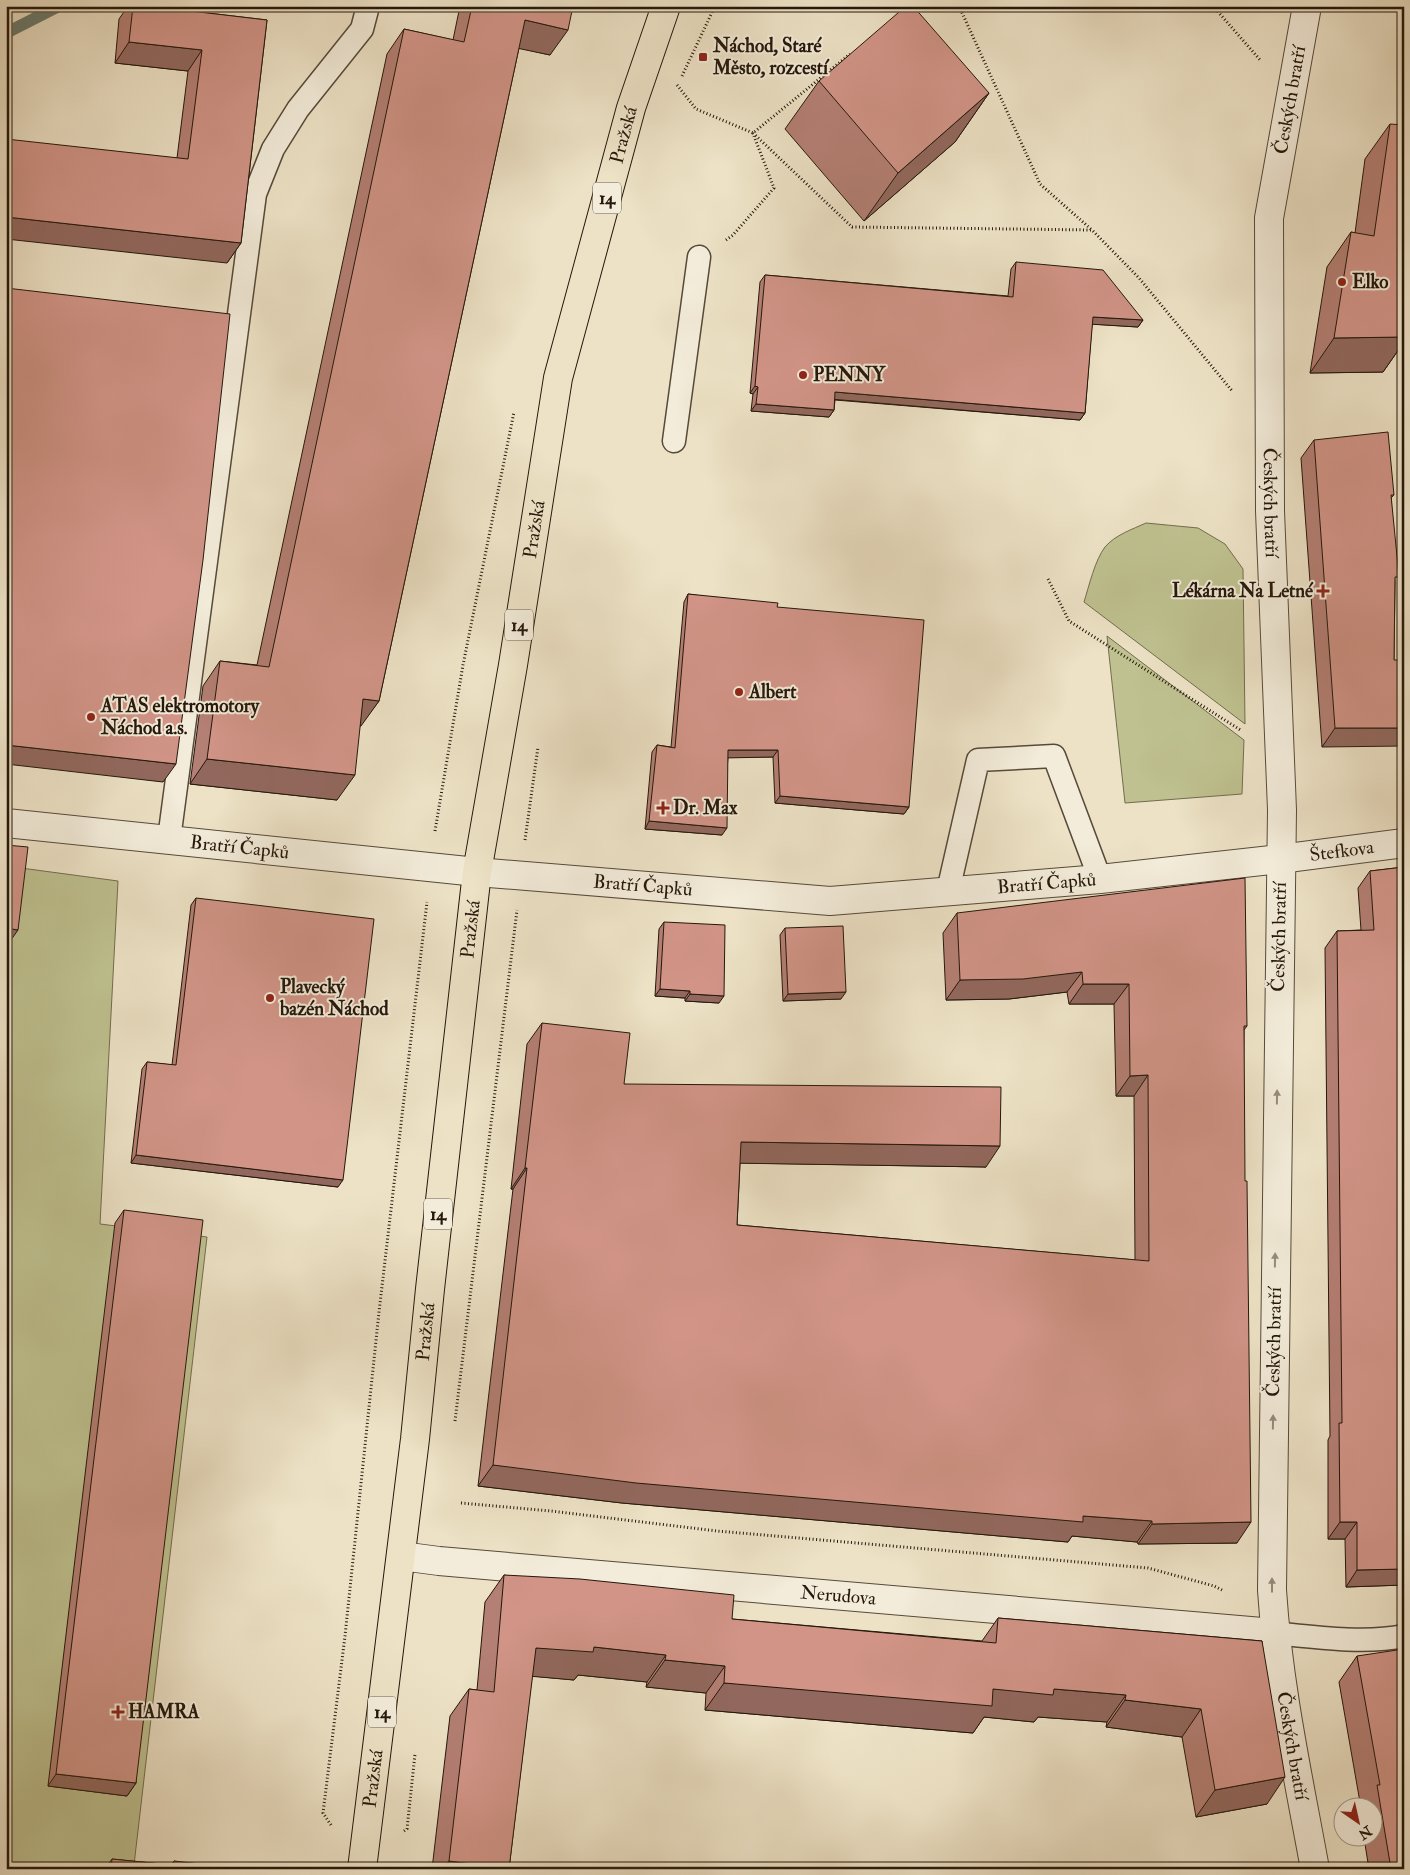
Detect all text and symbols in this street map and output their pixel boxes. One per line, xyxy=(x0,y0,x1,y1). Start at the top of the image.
place label: Náchod, Staré Město, rozcestí xyxy=(712,34,830,80)
street label: Českých bratří xyxy=(1267,42,1312,156)
marker: Náchod, Staré Město, rozcestí xyxy=(697,51,709,63)
street label: Pražská xyxy=(605,104,643,166)
road number: 14 xyxy=(593,182,621,214)
place label: Elko xyxy=(1352,270,1388,294)
marker: Elko xyxy=(1336,276,1348,288)
place label: PENNY xyxy=(813,363,886,387)
marker: PENNY xyxy=(797,369,809,381)
street label: Českých bratří xyxy=(1258,448,1284,560)
street label: Pražská xyxy=(518,499,551,560)
place label: Lékárna Na Letné xyxy=(1172,579,1314,603)
marker: Lékárna Na Letné xyxy=(1317,585,1329,597)
road number: 14 xyxy=(505,610,533,640)
place label: Albert xyxy=(748,680,797,704)
marker: Albert xyxy=(733,686,745,698)
place label: ATAS elektromotory Náchod a.s. xyxy=(100,694,260,740)
marker: ATAS elektromotory Náchod a.s. xyxy=(85,711,97,723)
place label: Dr. Max xyxy=(673,796,738,820)
marker: Dr. Max xyxy=(657,802,669,814)
street label: Bratří Čapků xyxy=(189,830,291,864)
street label: Štefkova xyxy=(1308,835,1375,867)
street label: Bratří Čapků xyxy=(996,867,1097,899)
street label: Bratří Čapků xyxy=(592,870,694,902)
street label: Českých bratří xyxy=(1264,880,1292,992)
street label: Pražská xyxy=(455,899,486,960)
place label: Plavecký bazén Náchod xyxy=(279,975,389,1021)
marker: Plavecký bazén Náchod xyxy=(264,992,276,1004)
one-way arrow xyxy=(1273,1089,1281,1105)
road number: 14 xyxy=(424,1198,452,1230)
one-way arrow xyxy=(1271,1251,1279,1267)
street label: Českých bratří xyxy=(1259,1285,1287,1397)
street label: Pražská xyxy=(411,1301,441,1362)
one-way arrow xyxy=(1270,1414,1278,1430)
one-way arrow xyxy=(1268,1576,1276,1592)
street label: Nerudova xyxy=(799,1580,877,1611)
street label: Českých bratří xyxy=(1271,1690,1314,1804)
road number: 14 xyxy=(368,1696,396,1728)
place label: HAMRA xyxy=(128,1700,201,1724)
marker: HAMRA xyxy=(112,1706,124,1718)
street label: Pražská xyxy=(358,1748,389,1809)
north arrow xyxy=(1332,1798,1382,1848)
text: N xyxy=(1355,1821,1376,1843)

